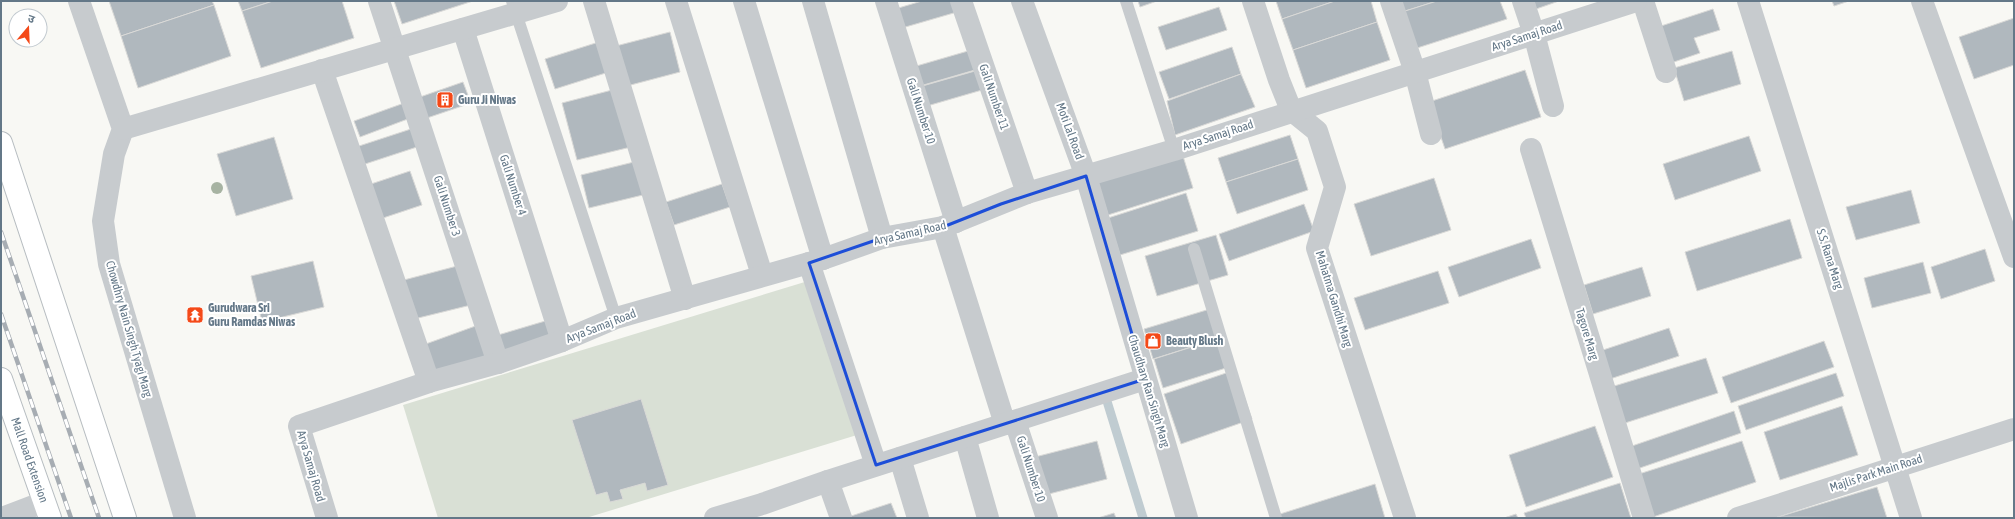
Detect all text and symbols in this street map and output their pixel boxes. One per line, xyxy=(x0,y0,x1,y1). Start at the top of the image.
north arrow xyxy=(8,8,48,48)
text: उ xyxy=(26,12,37,25)
street label: Arya Samaj Road xyxy=(1490,18,1564,54)
street label: Gali Number 11 xyxy=(976,62,1012,132)
street label: Gali Number 10 xyxy=(904,76,938,146)
building icon: Guru Ji Niwas xyxy=(435,90,455,110)
place label: Guru Ji Niwas xyxy=(458,93,517,107)
street label: Moti Lal Road xyxy=(1053,101,1087,161)
street label: Arya Samaj Road xyxy=(1181,117,1255,153)
street label: Gali Number 4 xyxy=(497,153,530,217)
street label: Gali Number 3 xyxy=(431,174,463,238)
street label: Arya Samaj Road xyxy=(873,218,947,248)
street label: S.S. Rana Marg xyxy=(1814,227,1847,292)
street label: Mahatma Gandhi Marg xyxy=(1313,249,1356,350)
street label: Chowdhry Nain Singh Tyagi Marg xyxy=(103,259,155,400)
place label: Gurudwara Sri Guru Ramdas Niwas xyxy=(208,301,296,329)
temple icon: Gurudwara Sri Guru Ramdas Niwas xyxy=(185,305,205,325)
street label: Arya Samaj Road xyxy=(564,306,638,346)
street label: Tagore Marg xyxy=(1573,307,1602,362)
shop icon: Beauty Blush xyxy=(1143,331,1163,351)
street label: Chaudhary Ran Singh Marg xyxy=(1125,333,1173,450)
place label: Beauty Blush xyxy=(1166,334,1223,348)
street label: Mall Road Extension xyxy=(8,416,51,505)
street label: Arya Samaj Road xyxy=(294,429,328,503)
street label: Gali Number 10 xyxy=(1014,434,1048,504)
street label: Majlis Park Main Road xyxy=(1828,451,1924,495)

